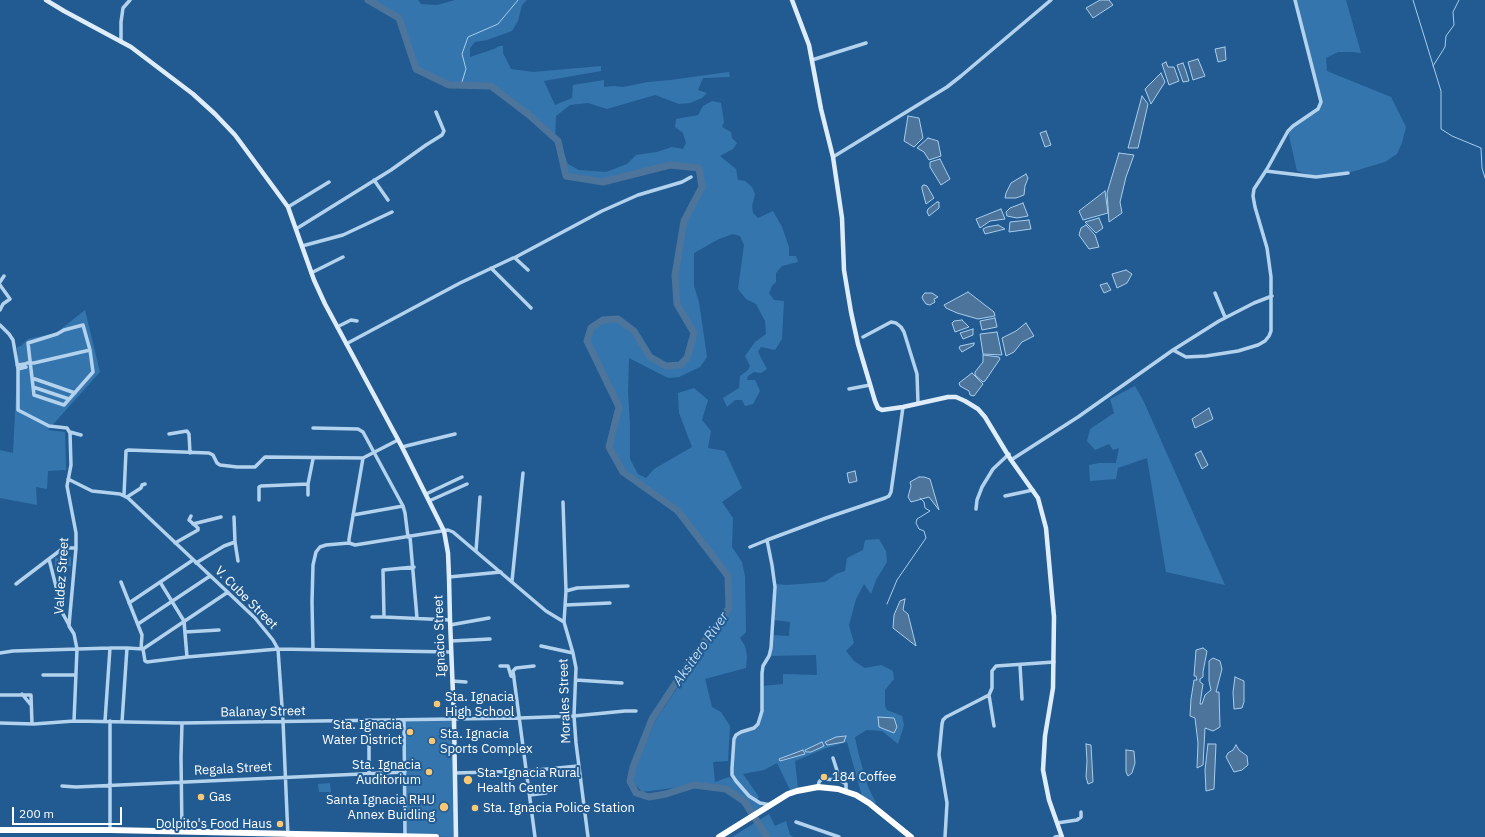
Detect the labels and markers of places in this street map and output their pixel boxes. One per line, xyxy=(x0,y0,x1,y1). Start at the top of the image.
place label: Sta. Ignacia High School xyxy=(445,689,514,720)
marker: Sta. Ignacia High School xyxy=(432,699,442,709)
place label: Sta. Ignacia Water District xyxy=(322,717,402,748)
place label: Sta. Ignacia Sports Complex xyxy=(440,726,533,757)
marker: Sta. Ignacia Water District xyxy=(405,727,415,737)
marker: Sta. Ignacia Sports Complex xyxy=(427,736,437,746)
place label: Sta. Ignacia Auditorium xyxy=(352,757,421,788)
place label: Sta. Ignacia Rural Health Center xyxy=(477,765,580,796)
marker: Sta. Ignacia Auditorium xyxy=(424,767,434,777)
place label: 184 Coffee xyxy=(832,769,896,785)
marker: 184 Coffee xyxy=(819,772,829,782)
marker: Sta. Ignacia Rural Health Center xyxy=(462,774,474,786)
place label: Gas xyxy=(209,789,231,805)
marker: Gas xyxy=(196,792,206,802)
place label: Santa Ignacia RHU Annex Buidling xyxy=(326,792,435,823)
place label: Sta. Ignacia Police Station xyxy=(483,800,635,816)
marker: Santa Ignacia RHU Annex Buidling xyxy=(438,801,450,813)
marker: Sta. Ignacia Police Station xyxy=(470,803,480,813)
place label: Dolpito's Food Haus xyxy=(156,816,272,832)
marker: Dolpito's Food Haus xyxy=(275,819,285,829)

